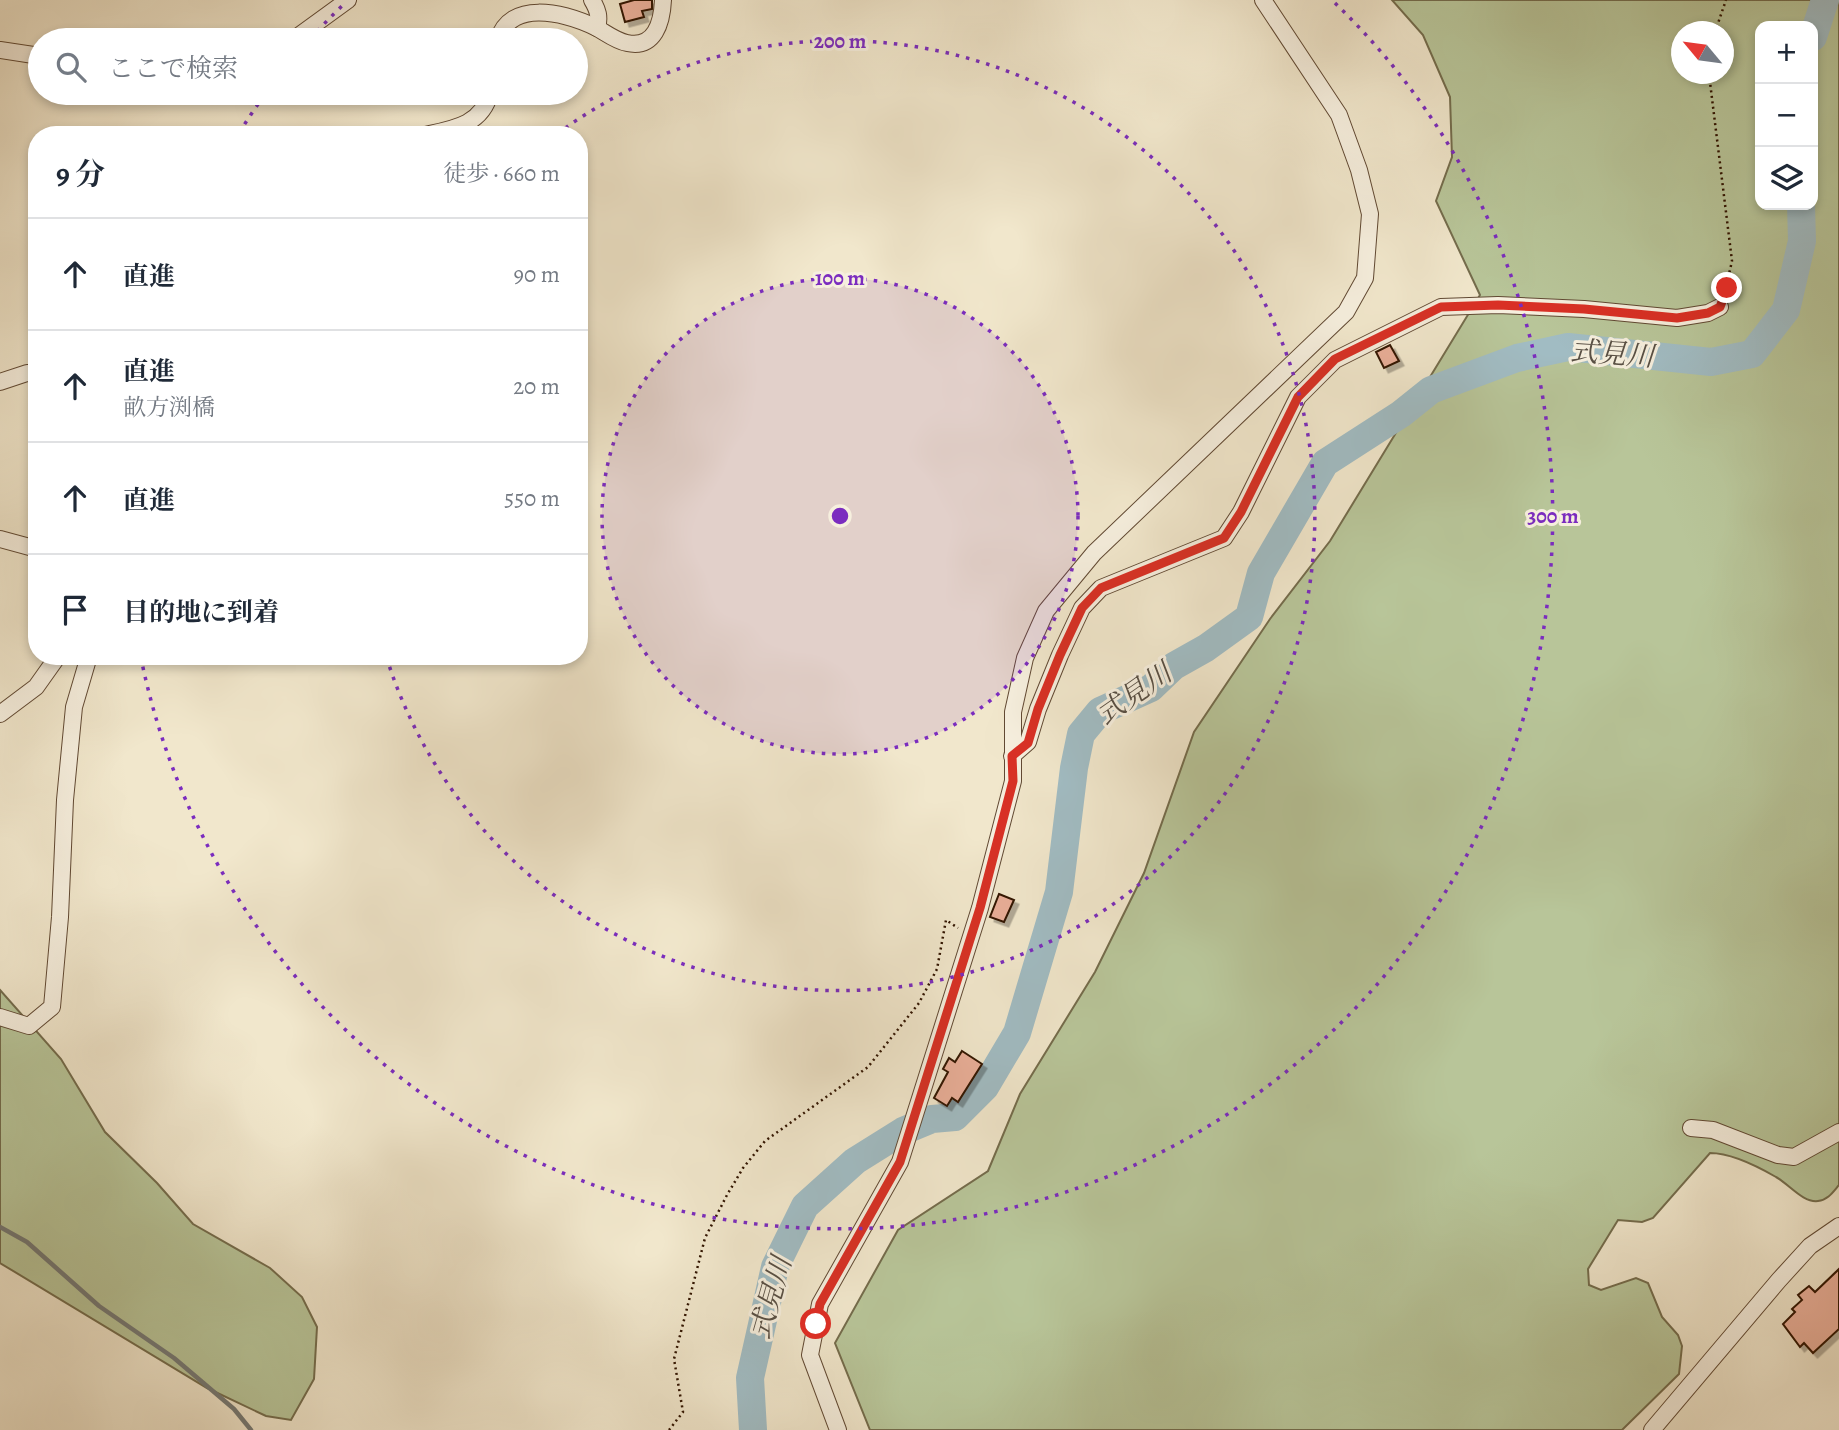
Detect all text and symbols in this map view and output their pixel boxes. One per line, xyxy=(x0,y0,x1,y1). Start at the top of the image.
north arrow xyxy=(1671,21,1734,84)
map controls xyxy=(1755,21,1818,210)
button: + xyxy=(1755,21,1818,84)
text: 200 m xyxy=(814,27,867,55)
search box xyxy=(28,28,588,105)
icon: search xyxy=(52,48,90,86)
text: ここで検索 xyxy=(108,51,238,86)
button: − xyxy=(1755,84,1818,147)
button: layers xyxy=(1755,147,1818,210)
text: 9 分 xyxy=(56,154,105,194)
text: 徒歩 · 660 m xyxy=(443,158,560,189)
icon: ahead xyxy=(56,255,94,293)
text: 直進 xyxy=(123,259,175,294)
text: 90 m xyxy=(514,259,560,290)
text: 100 m xyxy=(815,264,865,292)
route end xyxy=(1711,272,1742,303)
water label: 式見川 xyxy=(1569,332,1658,376)
text: 直進 xyxy=(123,354,175,389)
icon: ahead xyxy=(56,367,94,405)
text: 20 m xyxy=(513,371,560,402)
text: 畝方渕橋 xyxy=(123,392,215,423)
icon: ahead xyxy=(56,479,94,517)
text: 直進 xyxy=(123,483,175,518)
text: 550 m xyxy=(504,483,560,514)
text: 300 m xyxy=(1527,502,1579,530)
centre of rings xyxy=(828,504,852,528)
icon: arrive xyxy=(56,591,94,629)
text: 目的地に到着 xyxy=(123,595,279,630)
water label: 式見川 xyxy=(1089,653,1182,734)
water label: 式見川 xyxy=(741,1250,802,1344)
route start xyxy=(800,1308,831,1339)

